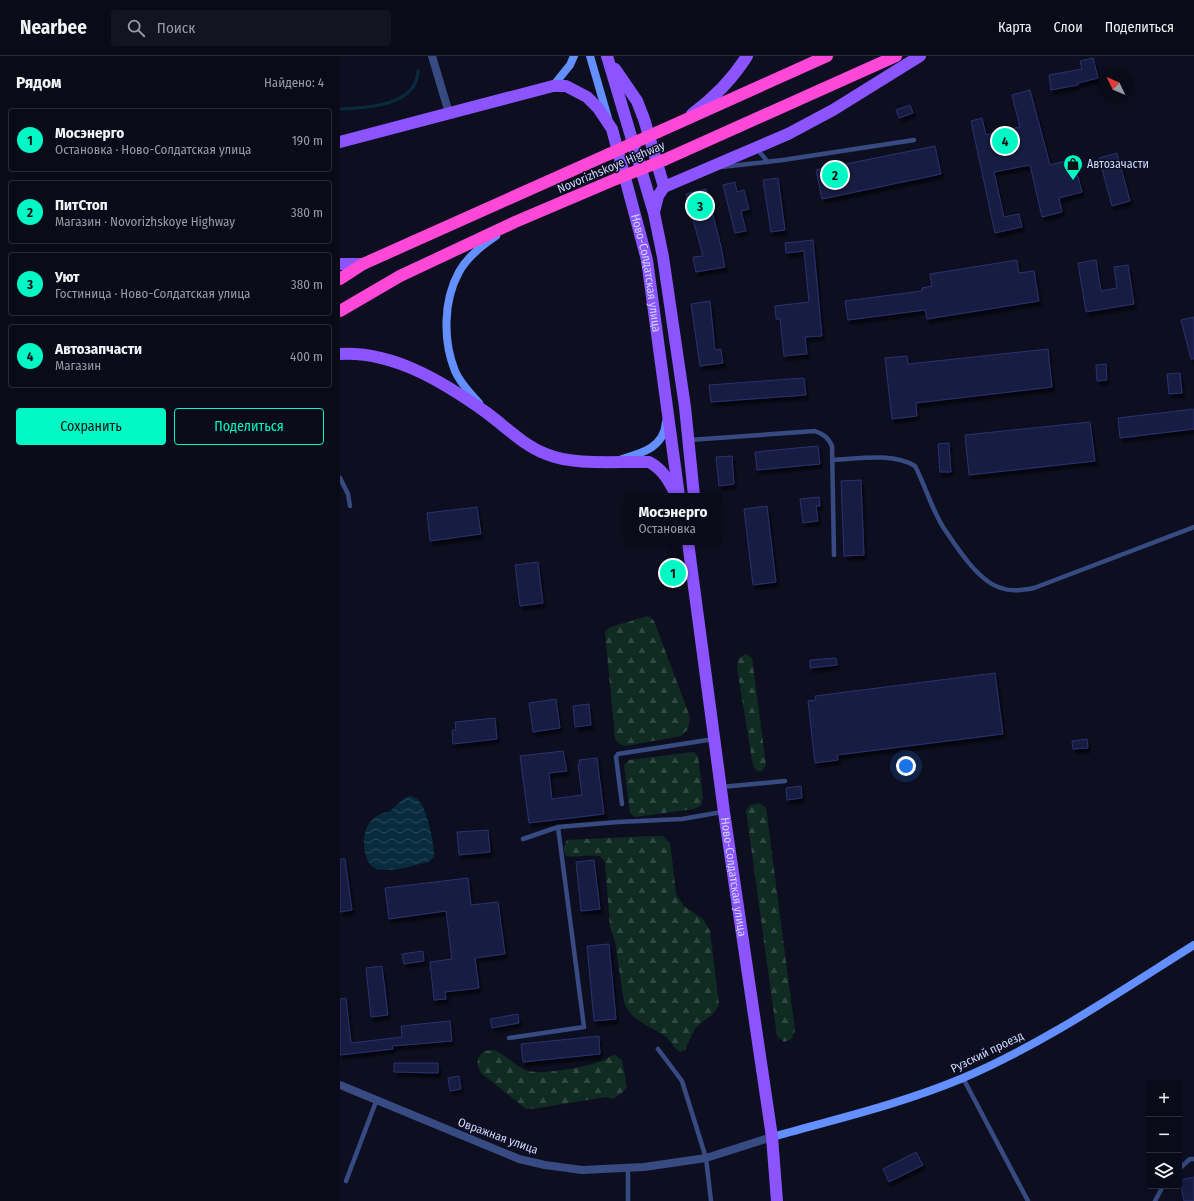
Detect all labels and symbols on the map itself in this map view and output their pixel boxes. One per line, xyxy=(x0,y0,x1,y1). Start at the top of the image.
north arrow xyxy=(1098,68,1134,104)
pin: 4 xyxy=(992,126,1018,156)
street label: Novorizhskoye Highway xyxy=(555,138,667,196)
shop icon: Автозачасти xyxy=(1062,153,1084,181)
place label: Автозачасти xyxy=(1087,157,1149,171)
pin: 2 xyxy=(822,160,848,190)
pin: 3 xyxy=(687,191,713,221)
street label: Ново-Солдатская улица xyxy=(628,212,664,333)
pin: 1 xyxy=(660,558,686,588)
your location xyxy=(896,756,916,776)
street label: Ново-Солдатская улица xyxy=(718,816,749,938)
street label: Рузский проезд xyxy=(948,1028,1026,1076)
street label: Овражная улица xyxy=(456,1115,540,1157)

